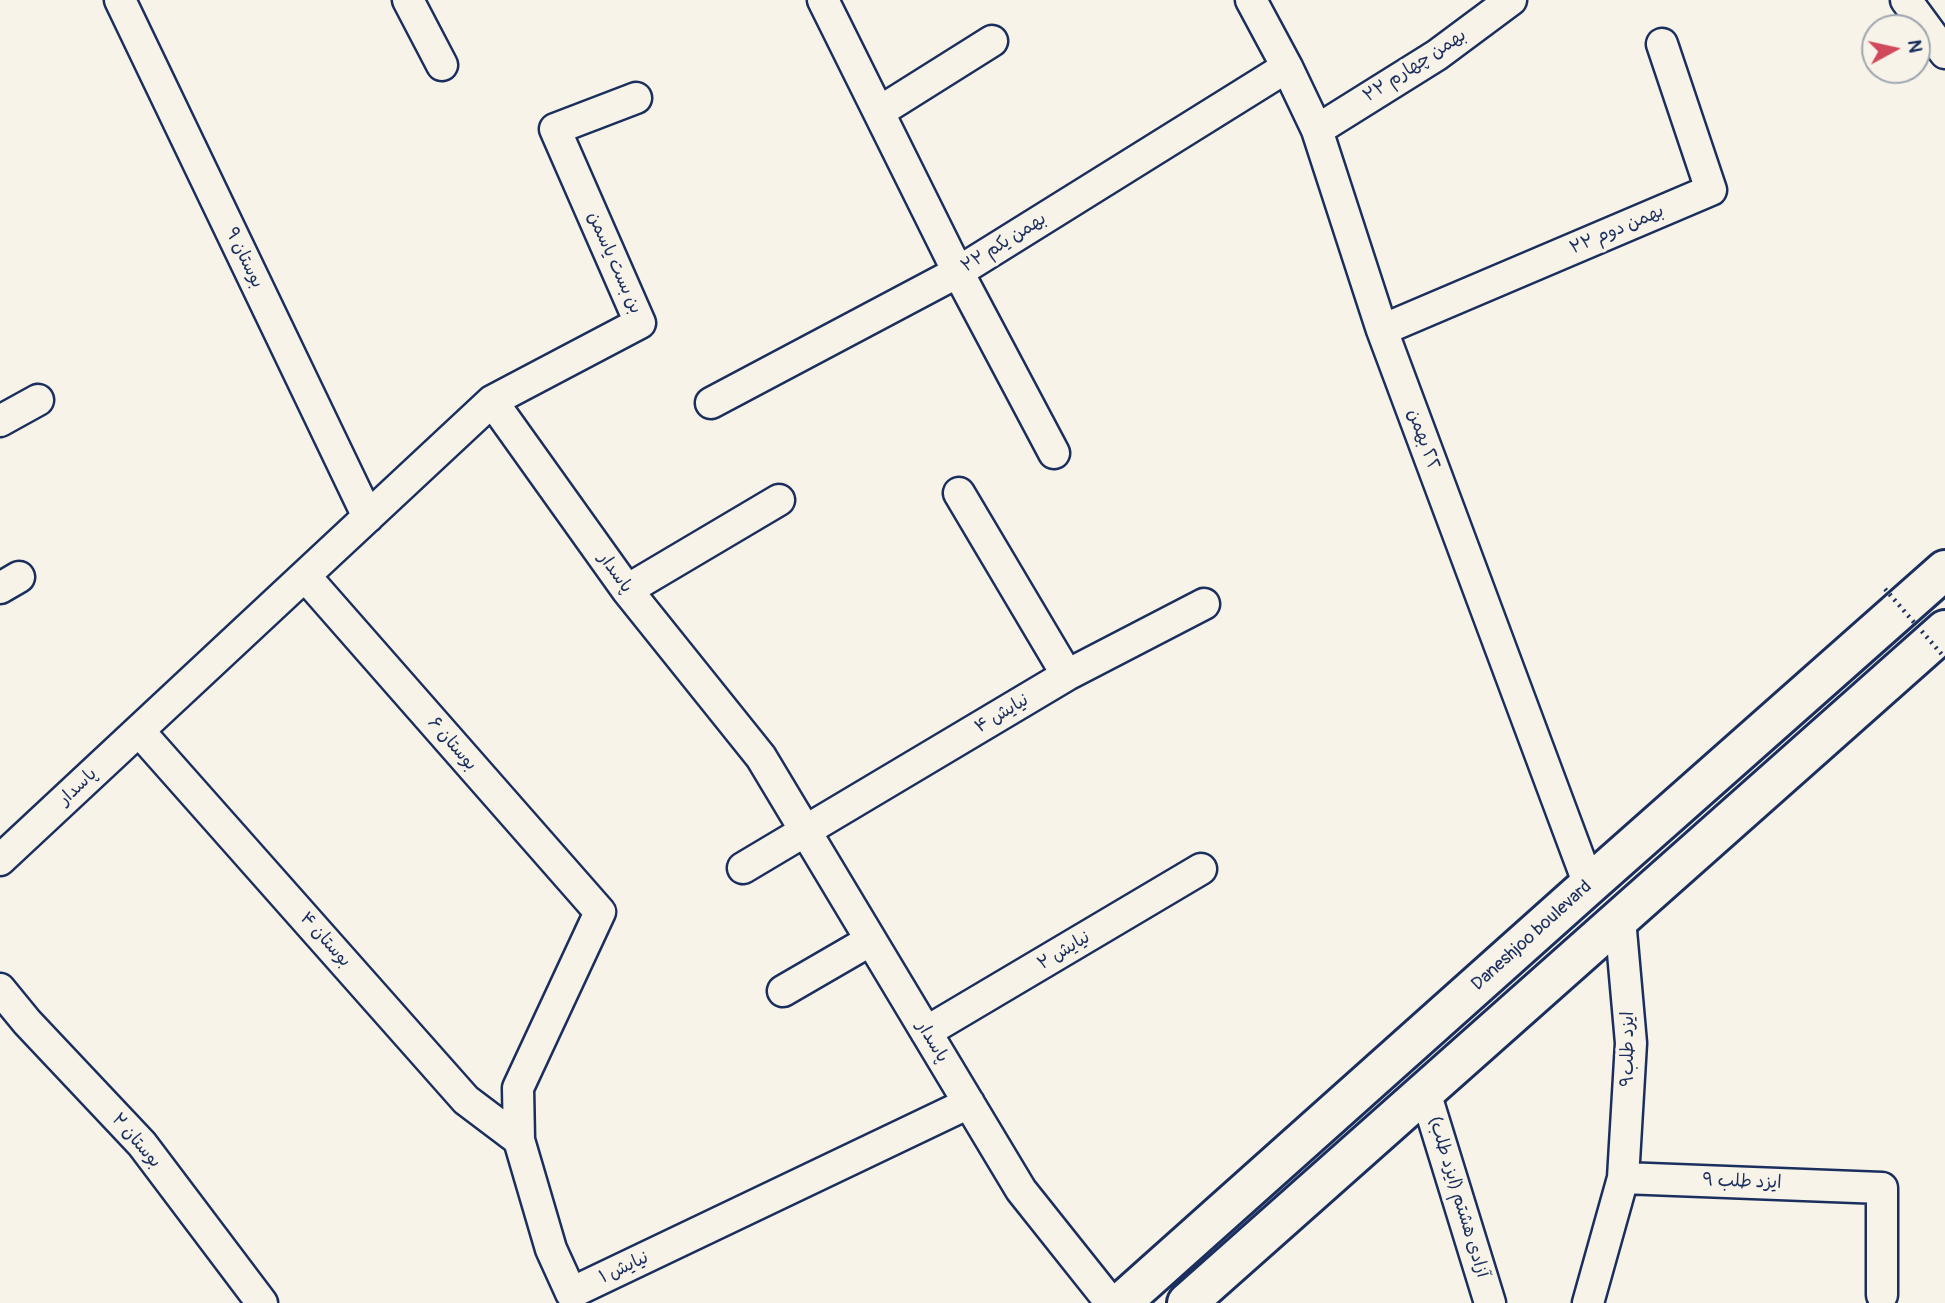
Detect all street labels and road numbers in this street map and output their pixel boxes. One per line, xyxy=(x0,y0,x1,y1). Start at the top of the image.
street label: ۲۲ بهمن چهارم xyxy=(1359,25,1471,107)
street label: ۲۲ بهمن دوم xyxy=(1567,200,1667,260)
street label: ۲۲ بهمن یکم xyxy=(957,208,1051,278)
street label: بن بست یاسمن xyxy=(582,209,646,317)
street label: بوستان ۹ xyxy=(220,224,268,292)
street label: ٢٢ بهمن xyxy=(1402,406,1444,474)
street label: پاسدار xyxy=(593,548,637,598)
street label: نیایش ۴ xyxy=(971,690,1033,738)
street label: بوستان ۶ xyxy=(423,713,481,775)
street label: پاسدار xyxy=(54,764,102,810)
street label: Daneshjoo boulevard xyxy=(1468,876,1596,996)
street label: بوستان ۴ xyxy=(295,908,355,972)
street label: نیایش ۲ xyxy=(1034,927,1094,975)
street label: ایزد طلب۹ xyxy=(1617,1011,1639,1087)
street label: پاسدار xyxy=(911,1017,953,1067)
street label: بوستان ۲ xyxy=(106,1109,166,1173)
street label: آزادی هشتم (ایزد طلب) xyxy=(1423,1114,1493,1280)
street label: ایزد طلب ۹ xyxy=(1702,1170,1782,1194)
street label: نیایش ۱ xyxy=(596,1247,652,1289)

